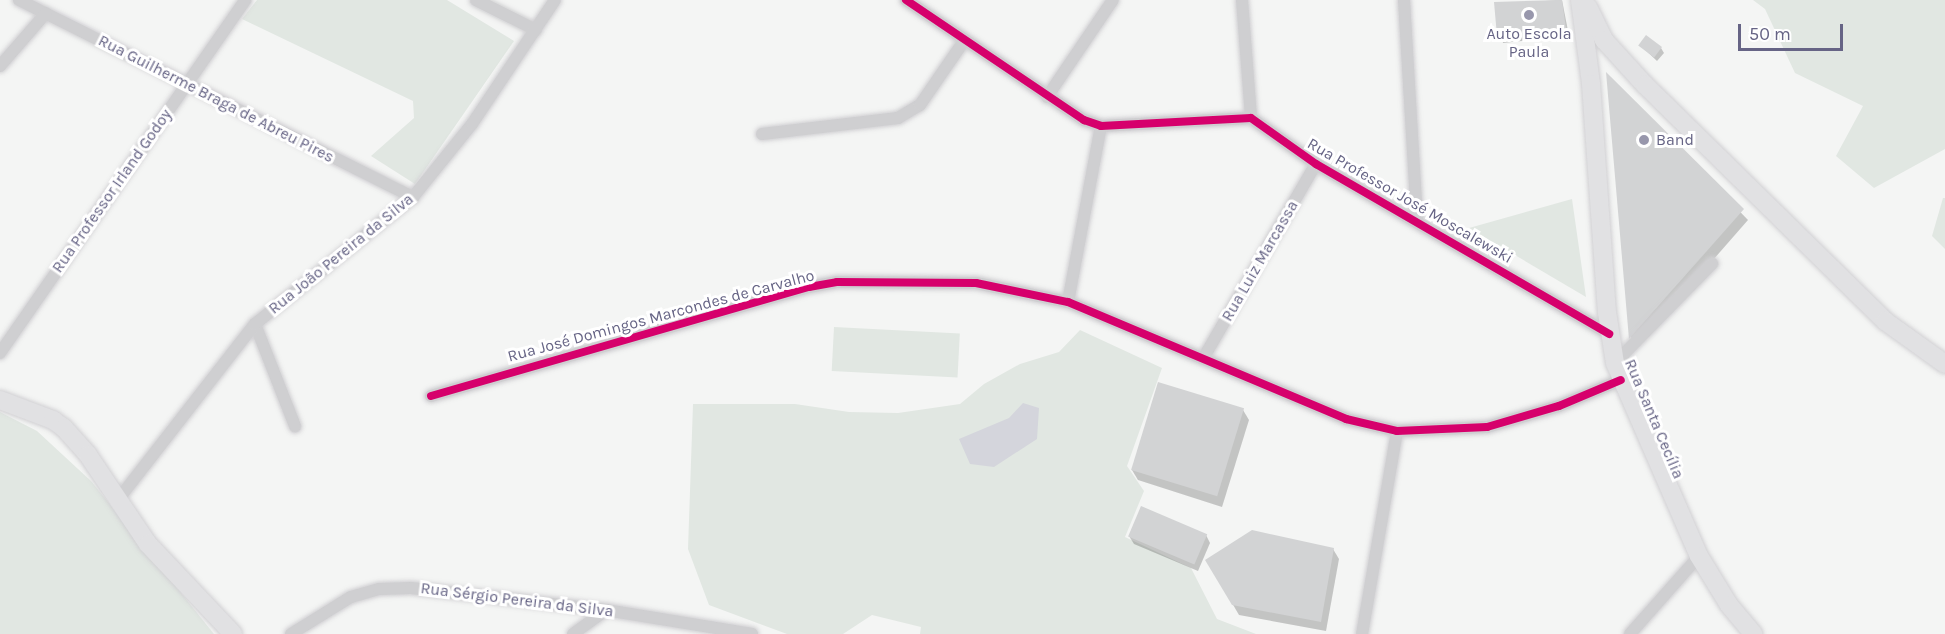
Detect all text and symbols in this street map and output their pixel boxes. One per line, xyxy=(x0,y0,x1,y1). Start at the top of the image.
marker: Auto Escola Paula xyxy=(1522,8,1536,22)
scale bar xyxy=(1741,12,1846,50)
text: 50 m xyxy=(1749,23,1791,45)
place label: Auto Escola Paula xyxy=(1486,24,1572,62)
street label: Rua Guilherme Braga de Abreu Pires xyxy=(95,31,337,167)
street label: Rua Professor Irland Godoy xyxy=(48,105,176,277)
place label: Band xyxy=(1656,130,1694,150)
marker: Band xyxy=(1637,133,1651,147)
street label: Rua Professor José Moscalewski xyxy=(1304,134,1516,268)
street label: Rua João Pereira da Silva xyxy=(265,190,417,318)
street label: Rua Luiz Marcassa xyxy=(1218,197,1302,325)
street label: Rua José Domingos Marcondes de Carvalho xyxy=(506,266,816,366)
street label: Rua Santa Cecília xyxy=(1620,356,1688,482)
street label: Rua Sérgio Pereira da Silva xyxy=(420,579,614,621)

